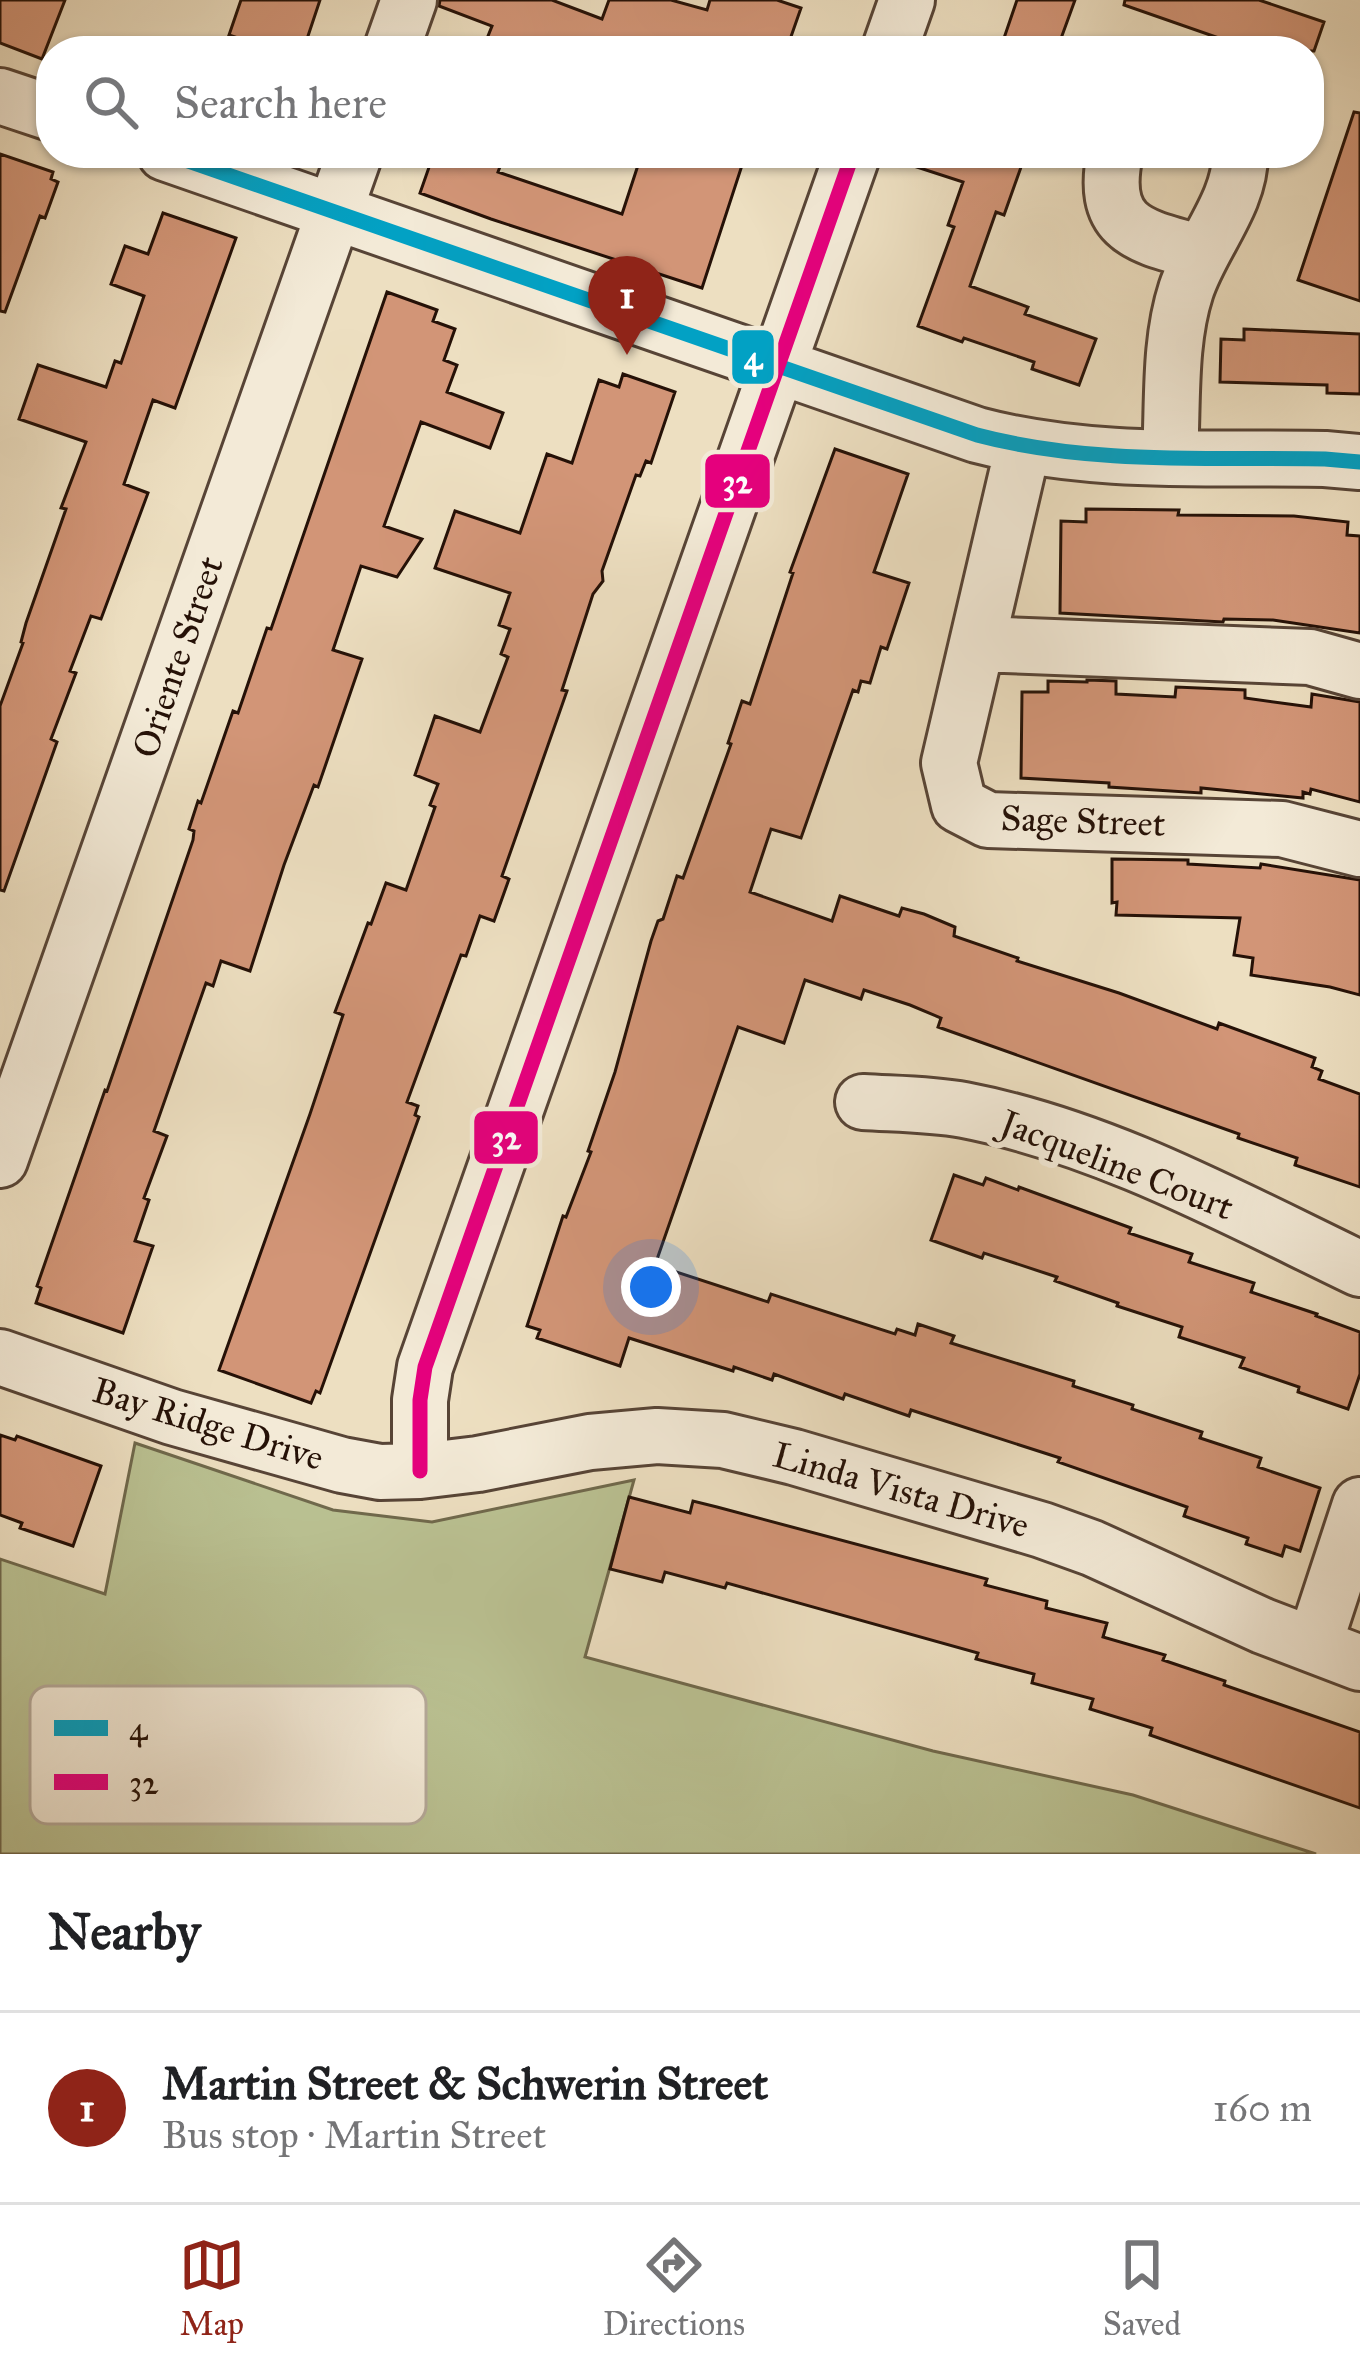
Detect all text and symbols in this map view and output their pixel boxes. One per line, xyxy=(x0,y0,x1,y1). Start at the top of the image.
search box xyxy=(36,36,1324,168)
icon: search xyxy=(78,69,144,135)
text: Search here xyxy=(174,75,387,130)
pin: 1 xyxy=(588,256,666,355)
line badge: 4 xyxy=(730,328,776,386)
text: 4 xyxy=(744,338,764,378)
line badge: 32 xyxy=(703,452,772,510)
text: 32 xyxy=(722,462,752,502)
street label: Oriente Street xyxy=(123,550,233,763)
street label: Sage Street xyxy=(1000,796,1166,846)
street label: Jacqueline Court xyxy=(991,1099,1240,1230)
line badge: 32 xyxy=(472,1109,540,1166)
text: 32 xyxy=(491,1118,521,1158)
your location xyxy=(621,1257,681,1317)
street label: Bay Ridge Drive xyxy=(87,1368,329,1480)
street label: Linda Vista Drive xyxy=(768,1432,1034,1548)
legend xyxy=(30,1686,426,1824)
text: 4 xyxy=(129,1709,149,1749)
text: 32 xyxy=(129,1763,159,1803)
text: Nearby xyxy=(48,1901,200,1963)
text: Martin Street & Schwerin Street xyxy=(162,2056,768,2111)
text: 1 xyxy=(79,2084,95,2132)
text: 160 m xyxy=(1213,2084,1312,2132)
text: Bus stop · Martin Street xyxy=(162,2111,546,2159)
tab: Map xyxy=(179,2232,245,2344)
tab: Directions xyxy=(603,2232,745,2344)
tab: Saved xyxy=(1103,2232,1181,2344)

